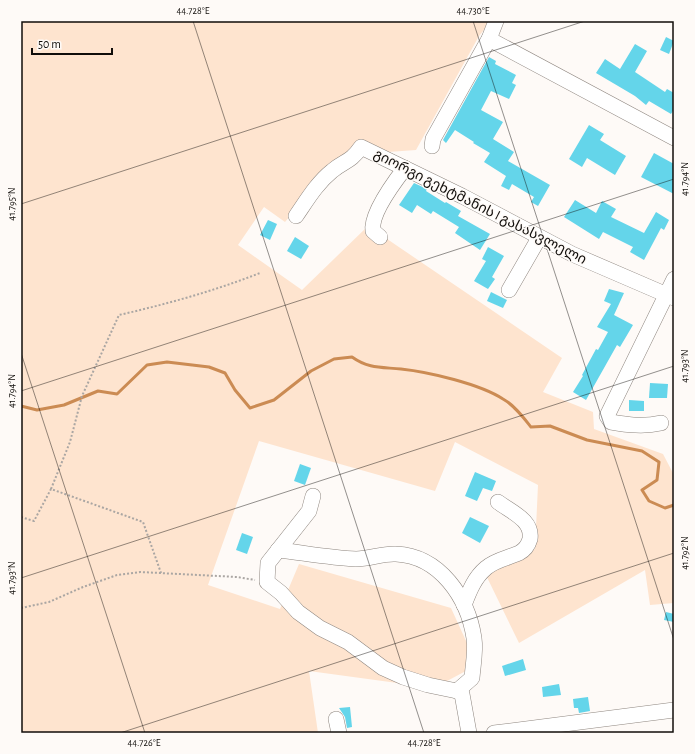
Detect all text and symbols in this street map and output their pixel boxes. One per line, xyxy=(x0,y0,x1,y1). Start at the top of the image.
text: 44.728°E xyxy=(176,6,210,16)
text: 44.730°E xyxy=(456,6,490,16)
scale bar xyxy=(32,30,112,56)
text: 50 m xyxy=(38,38,61,50)
street label: გიორგი გეხტმანის I გასასვლელი xyxy=(371,146,589,268)
text: 41.794°N xyxy=(680,162,690,196)
text: 41.795°N xyxy=(7,187,17,221)
text: 41.793°N xyxy=(680,349,690,383)
text: 41.794°N xyxy=(7,374,17,408)
text: 41.792°N xyxy=(680,536,690,570)
text: 41.793°N xyxy=(7,561,17,595)
text: 44.726°E xyxy=(127,738,161,748)
text: 44.728°E xyxy=(407,738,441,748)

